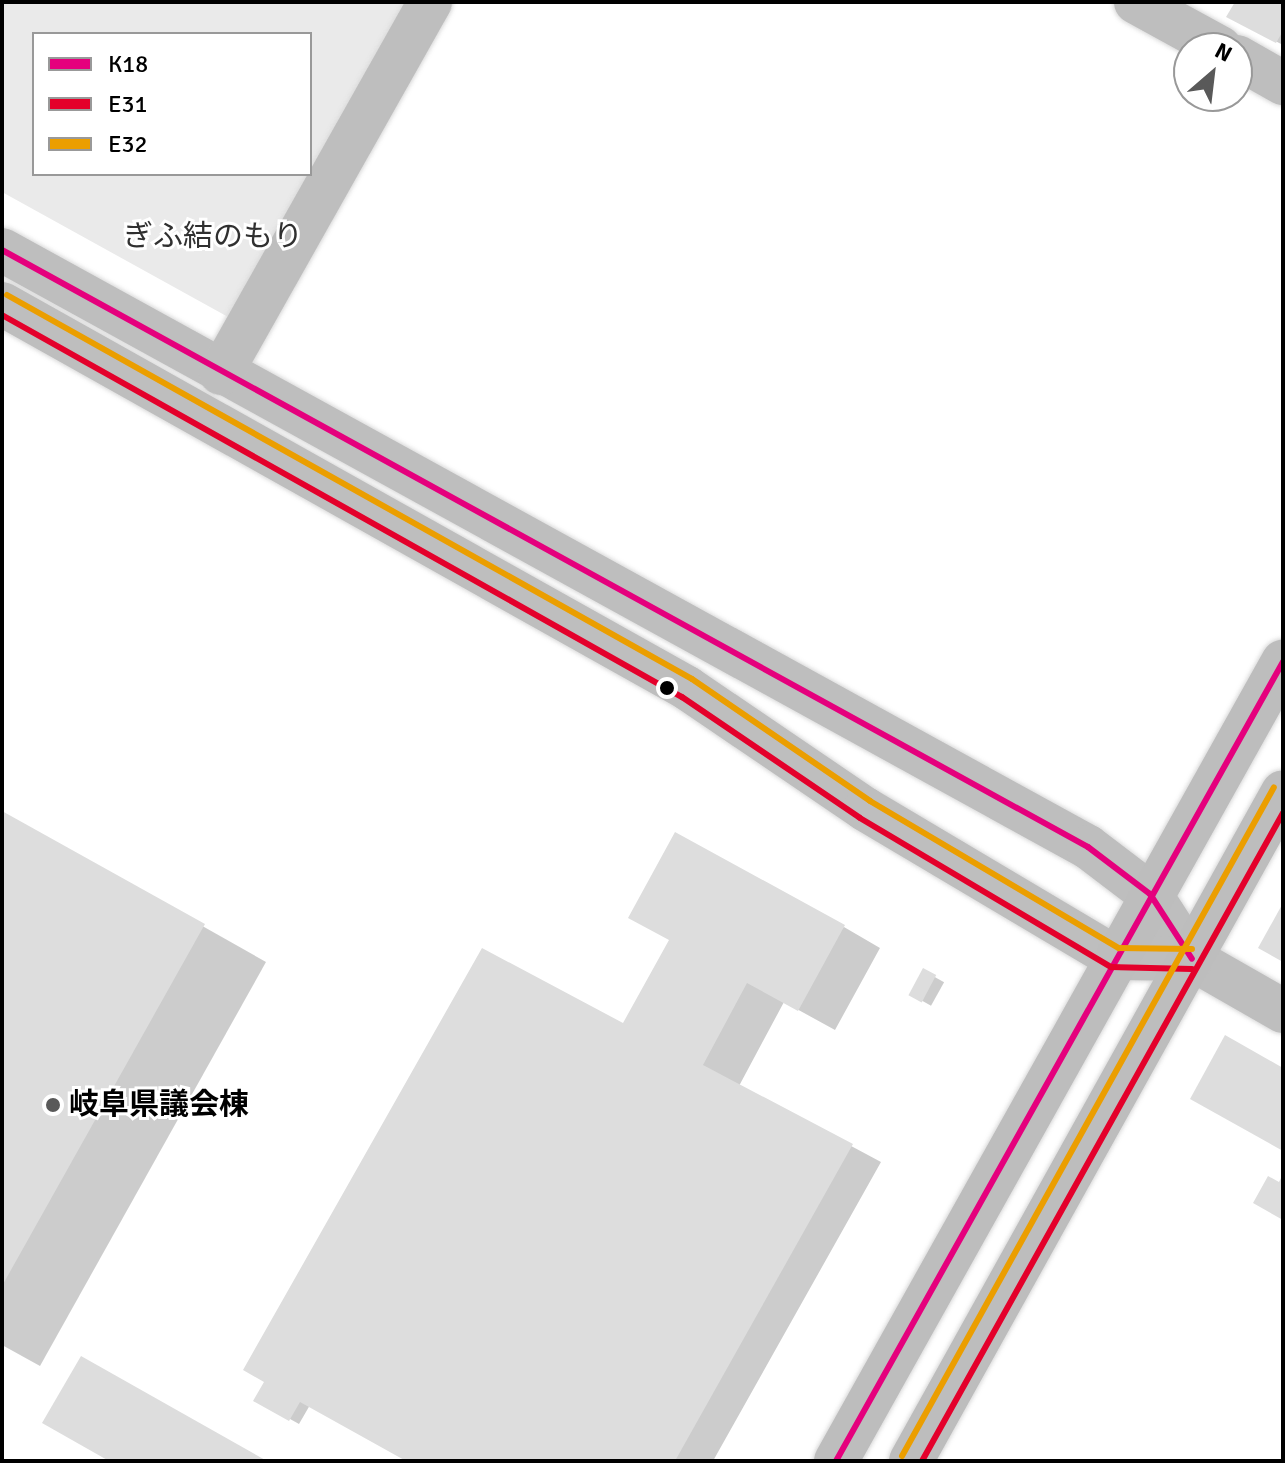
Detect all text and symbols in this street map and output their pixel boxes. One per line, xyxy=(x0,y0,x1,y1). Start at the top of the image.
legend xyxy=(32,32,312,176)
north arrow xyxy=(1173,32,1253,112)
text: N xyxy=(1210,37,1237,68)
text: K18 xyxy=(108,49,148,79)
text: E31 xyxy=(108,89,148,119)
text: E32 xyxy=(108,129,148,159)
park label: ぎふ結のもり xyxy=(123,219,303,255)
unlabelled marker xyxy=(659,680,675,696)
place label: 岐阜県議会棟 xyxy=(69,1087,249,1123)
marker: 岐阜県議会棟 xyxy=(44,1096,62,1114)

